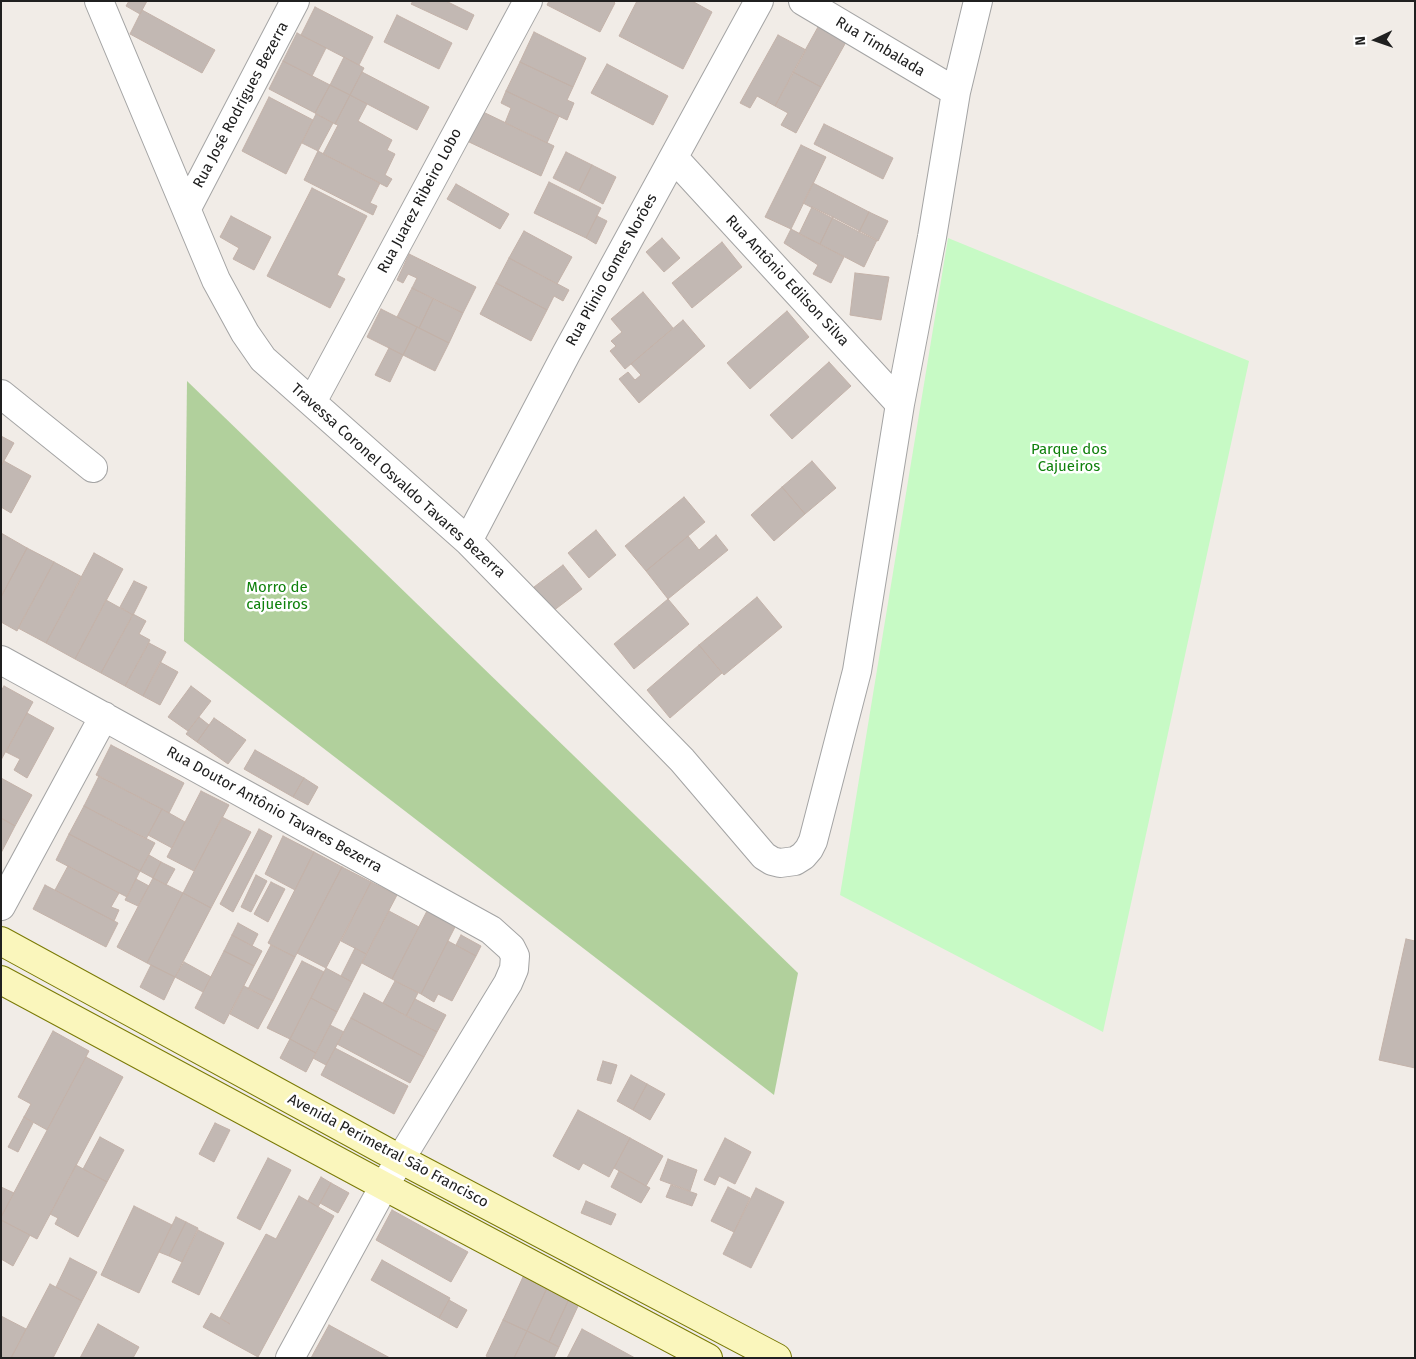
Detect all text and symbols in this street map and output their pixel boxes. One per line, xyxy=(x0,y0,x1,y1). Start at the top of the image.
street label: Rua Timbalada xyxy=(832,13,928,81)
north arrow xyxy=(1351,15,1401,65)
street label: Rua José Rodrigues Bezerra xyxy=(189,19,293,191)
text: N xyxy=(1352,36,1369,46)
street label: Rua Juarez Ribeiro Lobo xyxy=(374,125,466,277)
street label: Rua Plinio Gomes Norões xyxy=(563,191,661,349)
street label: Rua Antônio Edilson Silva xyxy=(721,212,853,350)
street label: Travessa Coronel Osvaldo Tavares Bezerra xyxy=(287,380,509,582)
park label: Parque dos Cajueiros xyxy=(1031,441,1107,476)
park label: Morro de cajueiros xyxy=(246,579,308,614)
street label: Rua Doutor Antônio Tavares Bezerra xyxy=(163,743,385,877)
street label: Avenida Perimetral São Francisco xyxy=(284,1090,492,1212)

